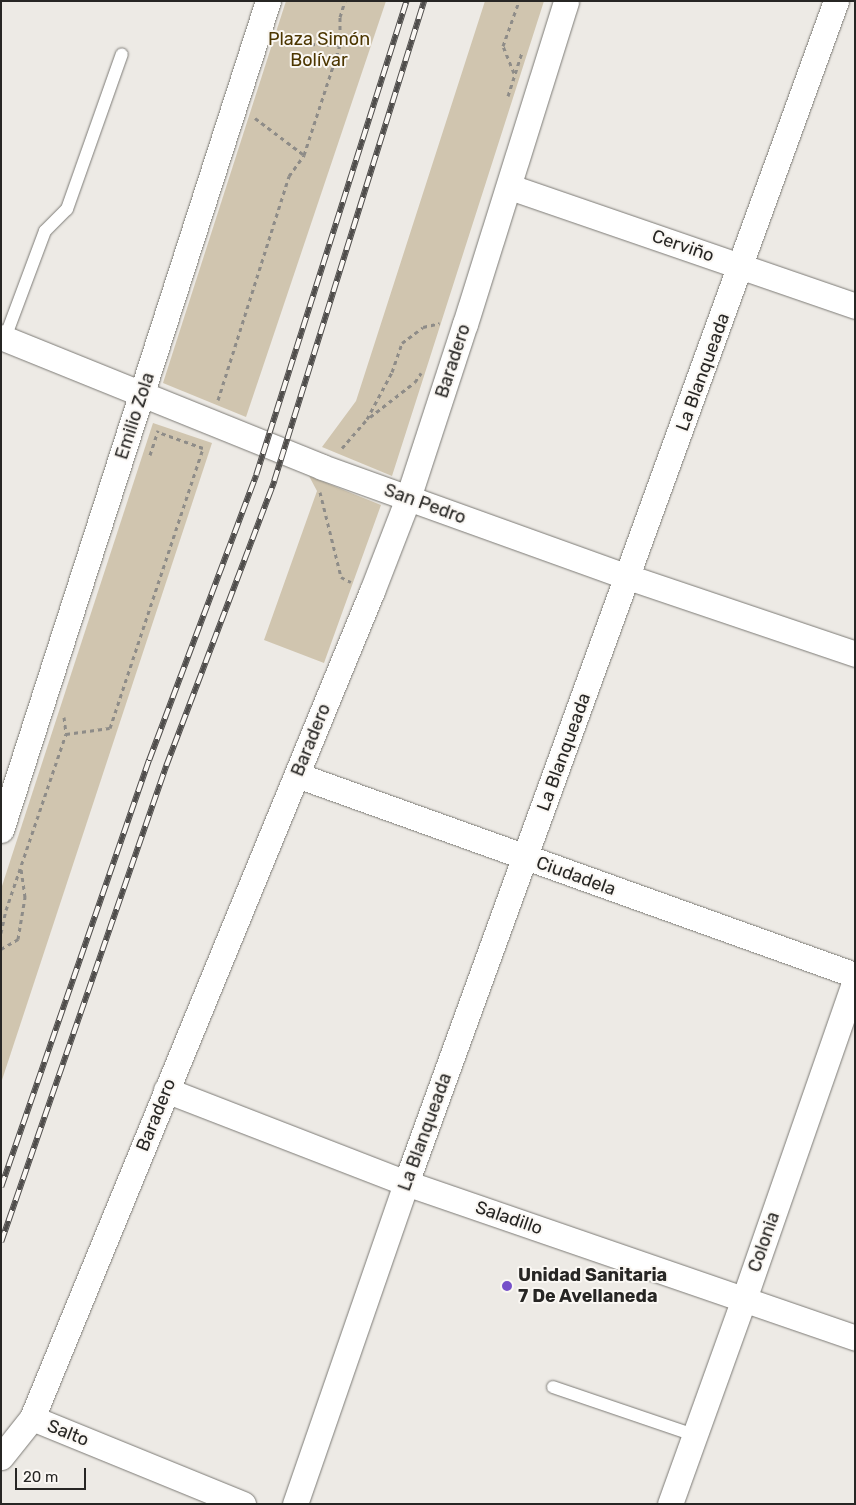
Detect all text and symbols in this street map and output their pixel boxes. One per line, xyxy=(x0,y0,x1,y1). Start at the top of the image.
park label: Plaza Simón Bolívar xyxy=(268,29,370,72)
street label: Cerviño xyxy=(649,225,717,267)
street label: La Blanqueada xyxy=(672,310,734,434)
street label: Baradero xyxy=(431,321,475,401)
street label: Emilio Zola xyxy=(111,370,159,462)
street label: San Pedro xyxy=(381,479,469,529)
street label: La Blanqueada xyxy=(533,690,595,814)
street label: Baradero xyxy=(287,701,335,779)
street label: Ciudadela xyxy=(533,852,619,900)
street label: La Blanqueada xyxy=(394,1070,456,1194)
street label: Baradero xyxy=(132,1076,180,1154)
street label: Saladillo xyxy=(473,1196,545,1240)
street label: Colonia xyxy=(744,1209,784,1275)
place label: Unidad Sanitaria 7 De Avellaneda xyxy=(518,1265,667,1308)
marker: Unidad Sanitaria 7 De Avellaneda xyxy=(500,1279,514,1293)
street label: Salto xyxy=(44,1415,92,1451)
scale bar xyxy=(18,1458,89,1490)
text: 20 m xyxy=(23,1468,58,1486)

